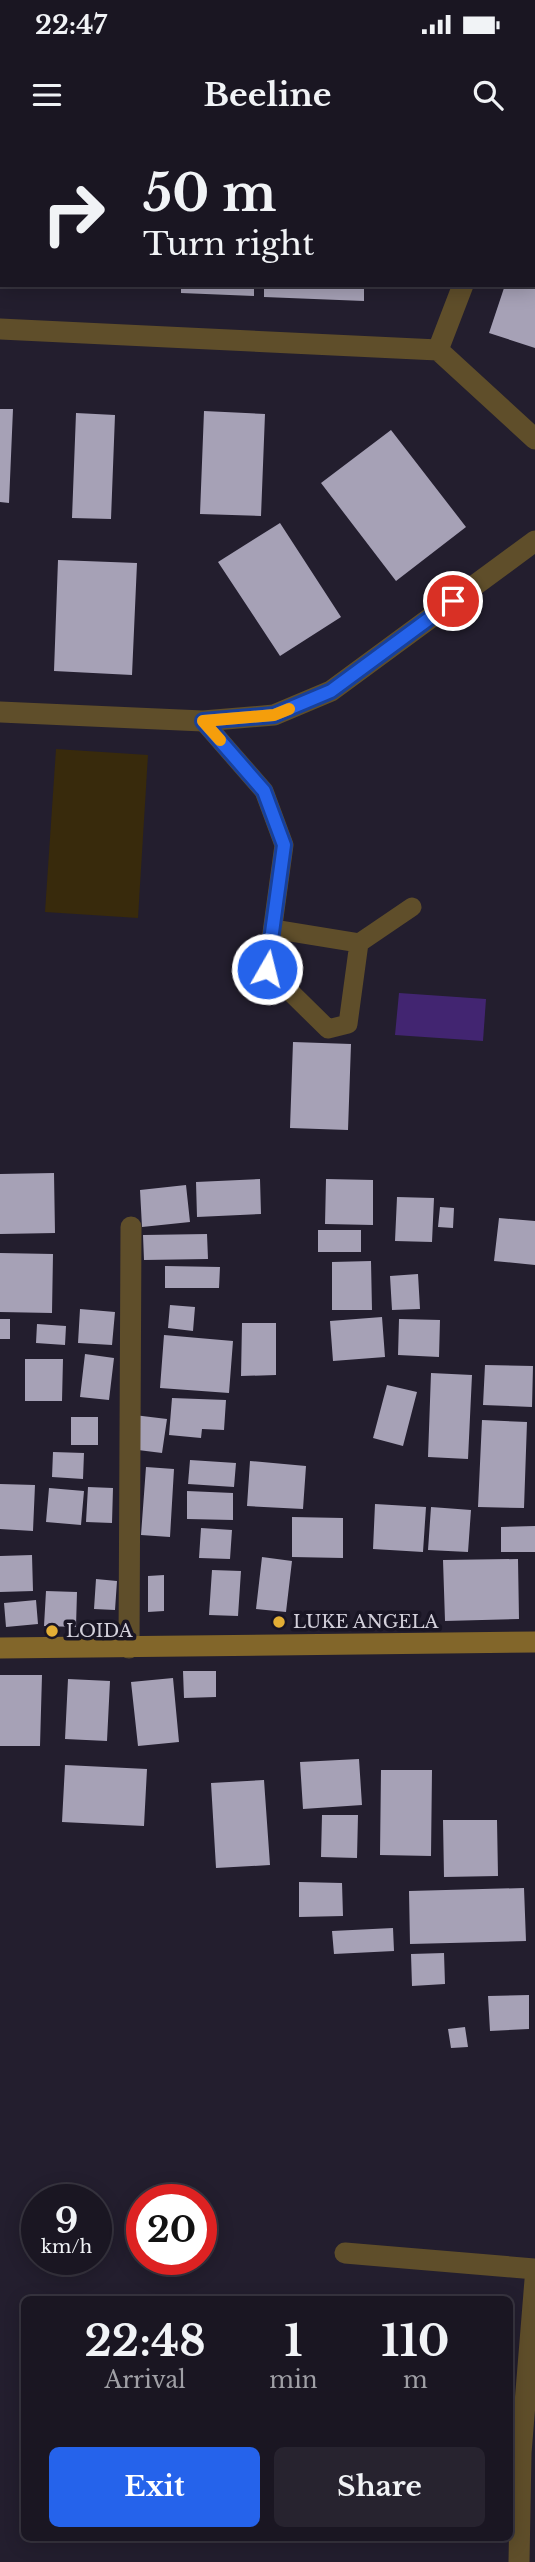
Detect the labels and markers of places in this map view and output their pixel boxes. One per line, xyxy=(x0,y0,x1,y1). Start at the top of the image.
pin xyxy=(423,571,483,631)
place label: LUKE ANGELA xyxy=(293,1611,440,1633)
marker: LUKE ANGELA xyxy=(271,1614,287,1630)
place label: LOIDA xyxy=(66,1620,134,1642)
marker: LOIDA xyxy=(44,1623,60,1639)

